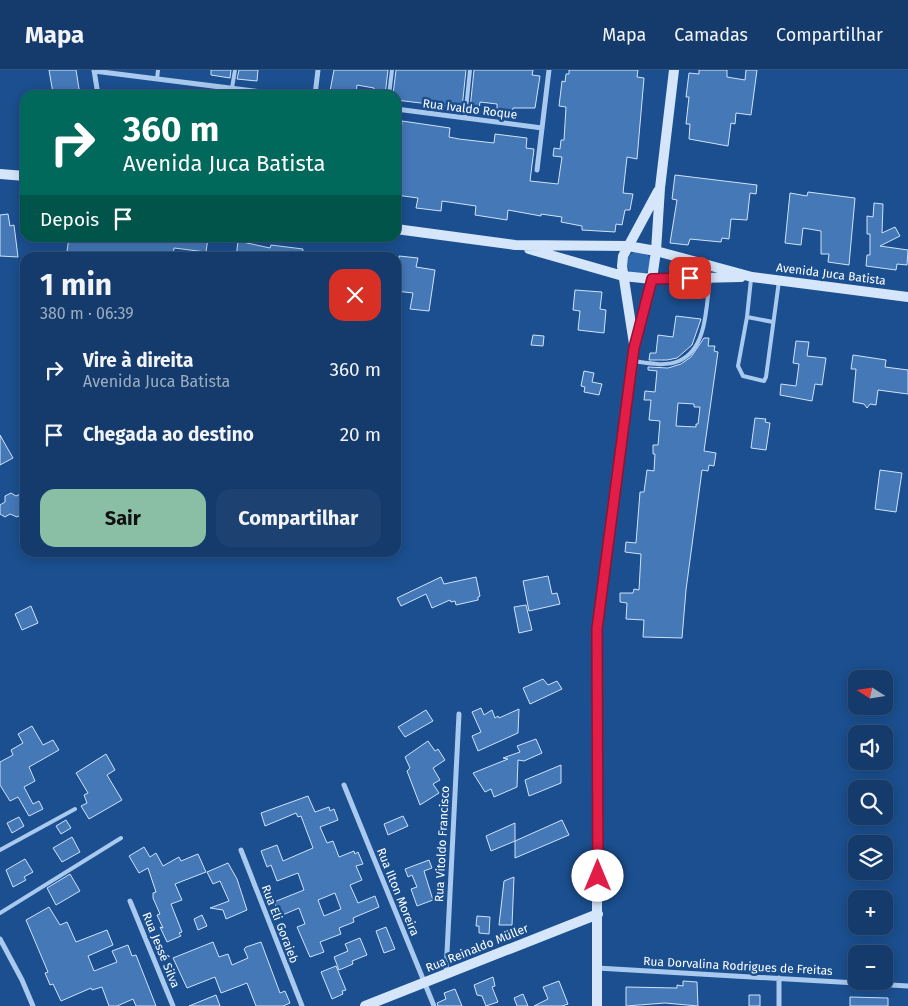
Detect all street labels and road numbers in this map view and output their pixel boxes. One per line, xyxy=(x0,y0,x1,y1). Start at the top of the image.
street label: Rua Ivaldo Roque xyxy=(422,96,518,122)
street label: Avenida Juca Batista xyxy=(775,260,887,288)
street label: Rua Vitoldo Francisco xyxy=(432,785,452,903)
street label: Rua Ilton Moreira xyxy=(374,846,422,938)
street label: Rua Eli Goraieb xyxy=(259,883,301,965)
street label: Rua Jessé Silva xyxy=(139,910,183,990)
street label: Rua Reinaldo Müller xyxy=(424,921,531,975)
street label: Rua Dorvalina Rodrigues de Freitas xyxy=(643,954,833,978)

